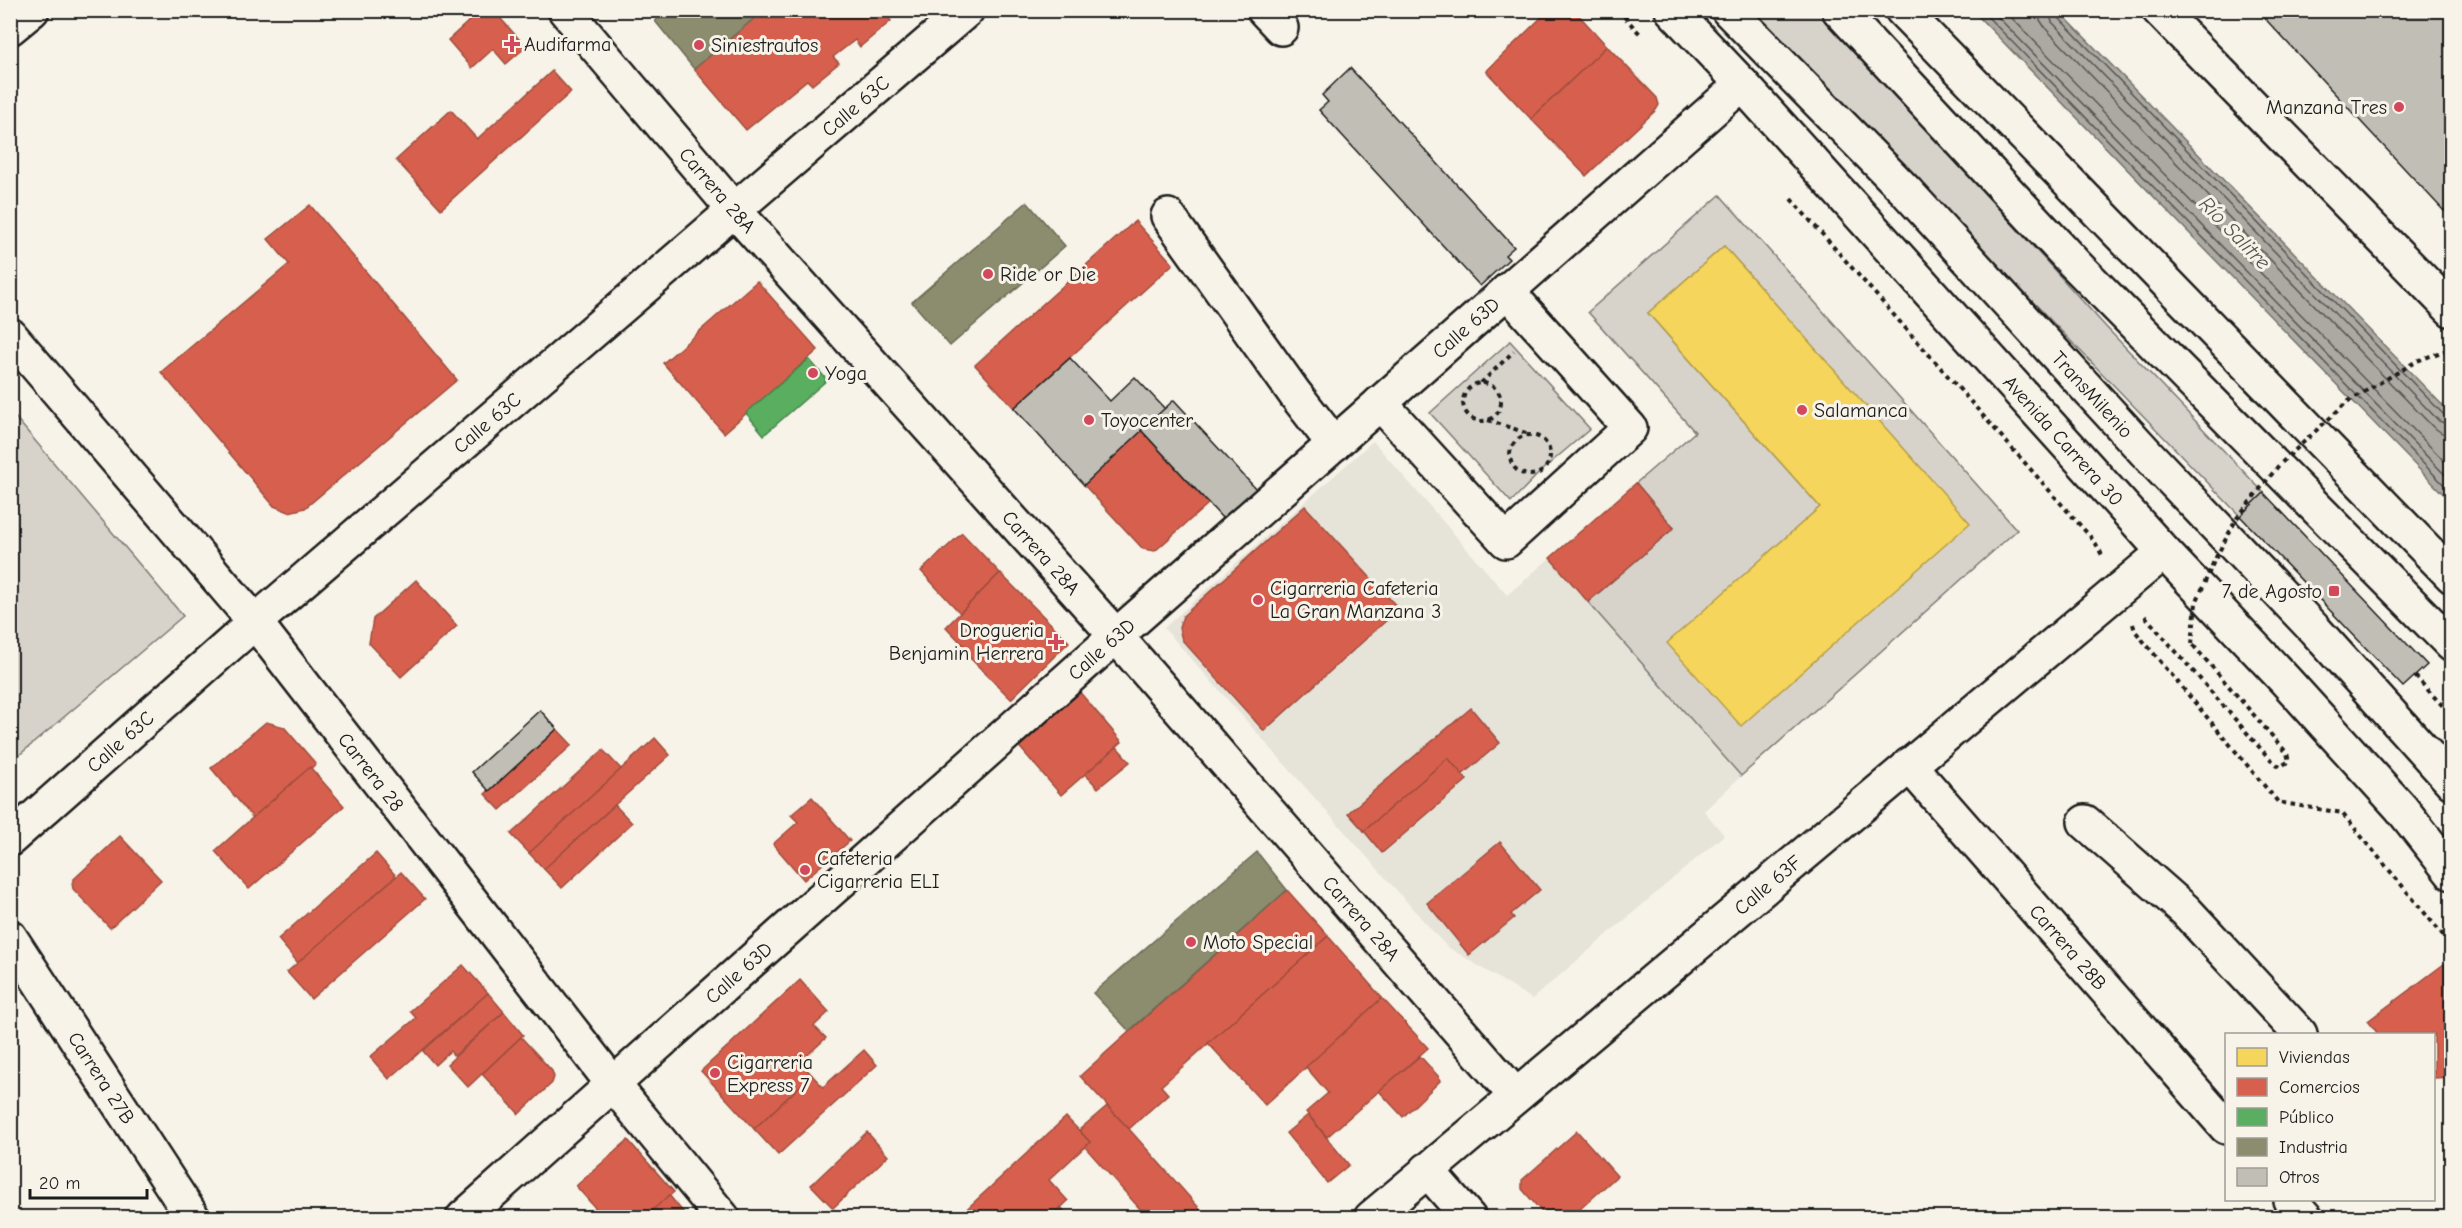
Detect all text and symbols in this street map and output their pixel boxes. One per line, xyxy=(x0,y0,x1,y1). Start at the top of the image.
place label: Audifarma xyxy=(524,33,611,56)
place label: Siniestrautos xyxy=(711,34,818,57)
marker: Audifarma xyxy=(505,37,519,51)
marker: Siniestrautos xyxy=(692,38,706,52)
street label: Calle 63C xyxy=(817,71,894,141)
place label: Manzana Tres xyxy=(2266,96,2387,119)
marker: Manzana Tres xyxy=(2392,100,2406,114)
street label: Carrera 28A xyxy=(675,143,761,238)
water label: Río Salitre xyxy=(2194,192,2276,275)
place label: Ride or Die xyxy=(1000,263,1096,286)
marker: Ride or Die xyxy=(981,267,995,281)
street label: Calle 63D xyxy=(1427,292,1504,363)
street label: TransMilenio xyxy=(2047,346,2138,443)
place label: Yoga xyxy=(825,362,867,385)
marker: Yoga xyxy=(806,366,820,380)
street label: Avenida Carrera 30 xyxy=(1999,371,2128,511)
street label: Calle 63C xyxy=(448,387,525,458)
place label: Salamanca xyxy=(1814,399,1908,422)
marker: Salamanca xyxy=(1795,403,1809,417)
place label: Toyocenter xyxy=(1101,409,1193,432)
marker: Toyocenter xyxy=(1082,413,1096,427)
street label: Carrera 28A xyxy=(998,506,1085,600)
place label: Cigarreria Cafeteria La Gran Manzana 3 xyxy=(1270,577,1441,623)
place label: 7 de Agosto xyxy=(2222,580,2322,603)
marker: 7 de Agosto xyxy=(2327,584,2341,598)
marker: Cigarreria Cafeteria La Gran Manzana 3 xyxy=(1251,593,1265,607)
street label: Calle 63D xyxy=(1063,613,1139,685)
place label: Drogueria Benjamin Herrera xyxy=(889,619,1044,665)
marker: Drogueria Benjamin Herrera xyxy=(1049,635,1063,649)
street label: Calle 63C xyxy=(82,706,158,777)
street label: Carrera 28 xyxy=(333,728,409,816)
place label: Cafeteria Cigarreria ELI xyxy=(817,847,940,893)
street label: Calle 63F xyxy=(1729,850,1806,920)
marker: Cafeteria Cigarreria ELI xyxy=(798,863,812,877)
street label: Carrera 28A xyxy=(1318,871,1405,966)
street label: Carrera 28B xyxy=(2025,900,2112,994)
place label: Moto Special xyxy=(1203,931,1313,954)
marker: Moto Special xyxy=(1184,935,1198,949)
street label: Calle 63D xyxy=(700,937,777,1008)
street label: Carrera 27B xyxy=(63,1027,140,1128)
legend xyxy=(2225,1033,2435,1201)
text: Viviendas xyxy=(2279,1047,2350,1068)
place label: Cigarreria Express 7 xyxy=(727,1051,813,1097)
marker: Cigarreria Express 7 xyxy=(708,1066,722,1080)
text: Comercios xyxy=(2279,1077,2360,1098)
text: Público xyxy=(2279,1107,2334,1128)
text: Industria xyxy=(2279,1137,2348,1158)
scale bar xyxy=(30,1162,147,1200)
text: Otros xyxy=(2279,1167,2319,1188)
text: 20 m xyxy=(39,1173,80,1194)

